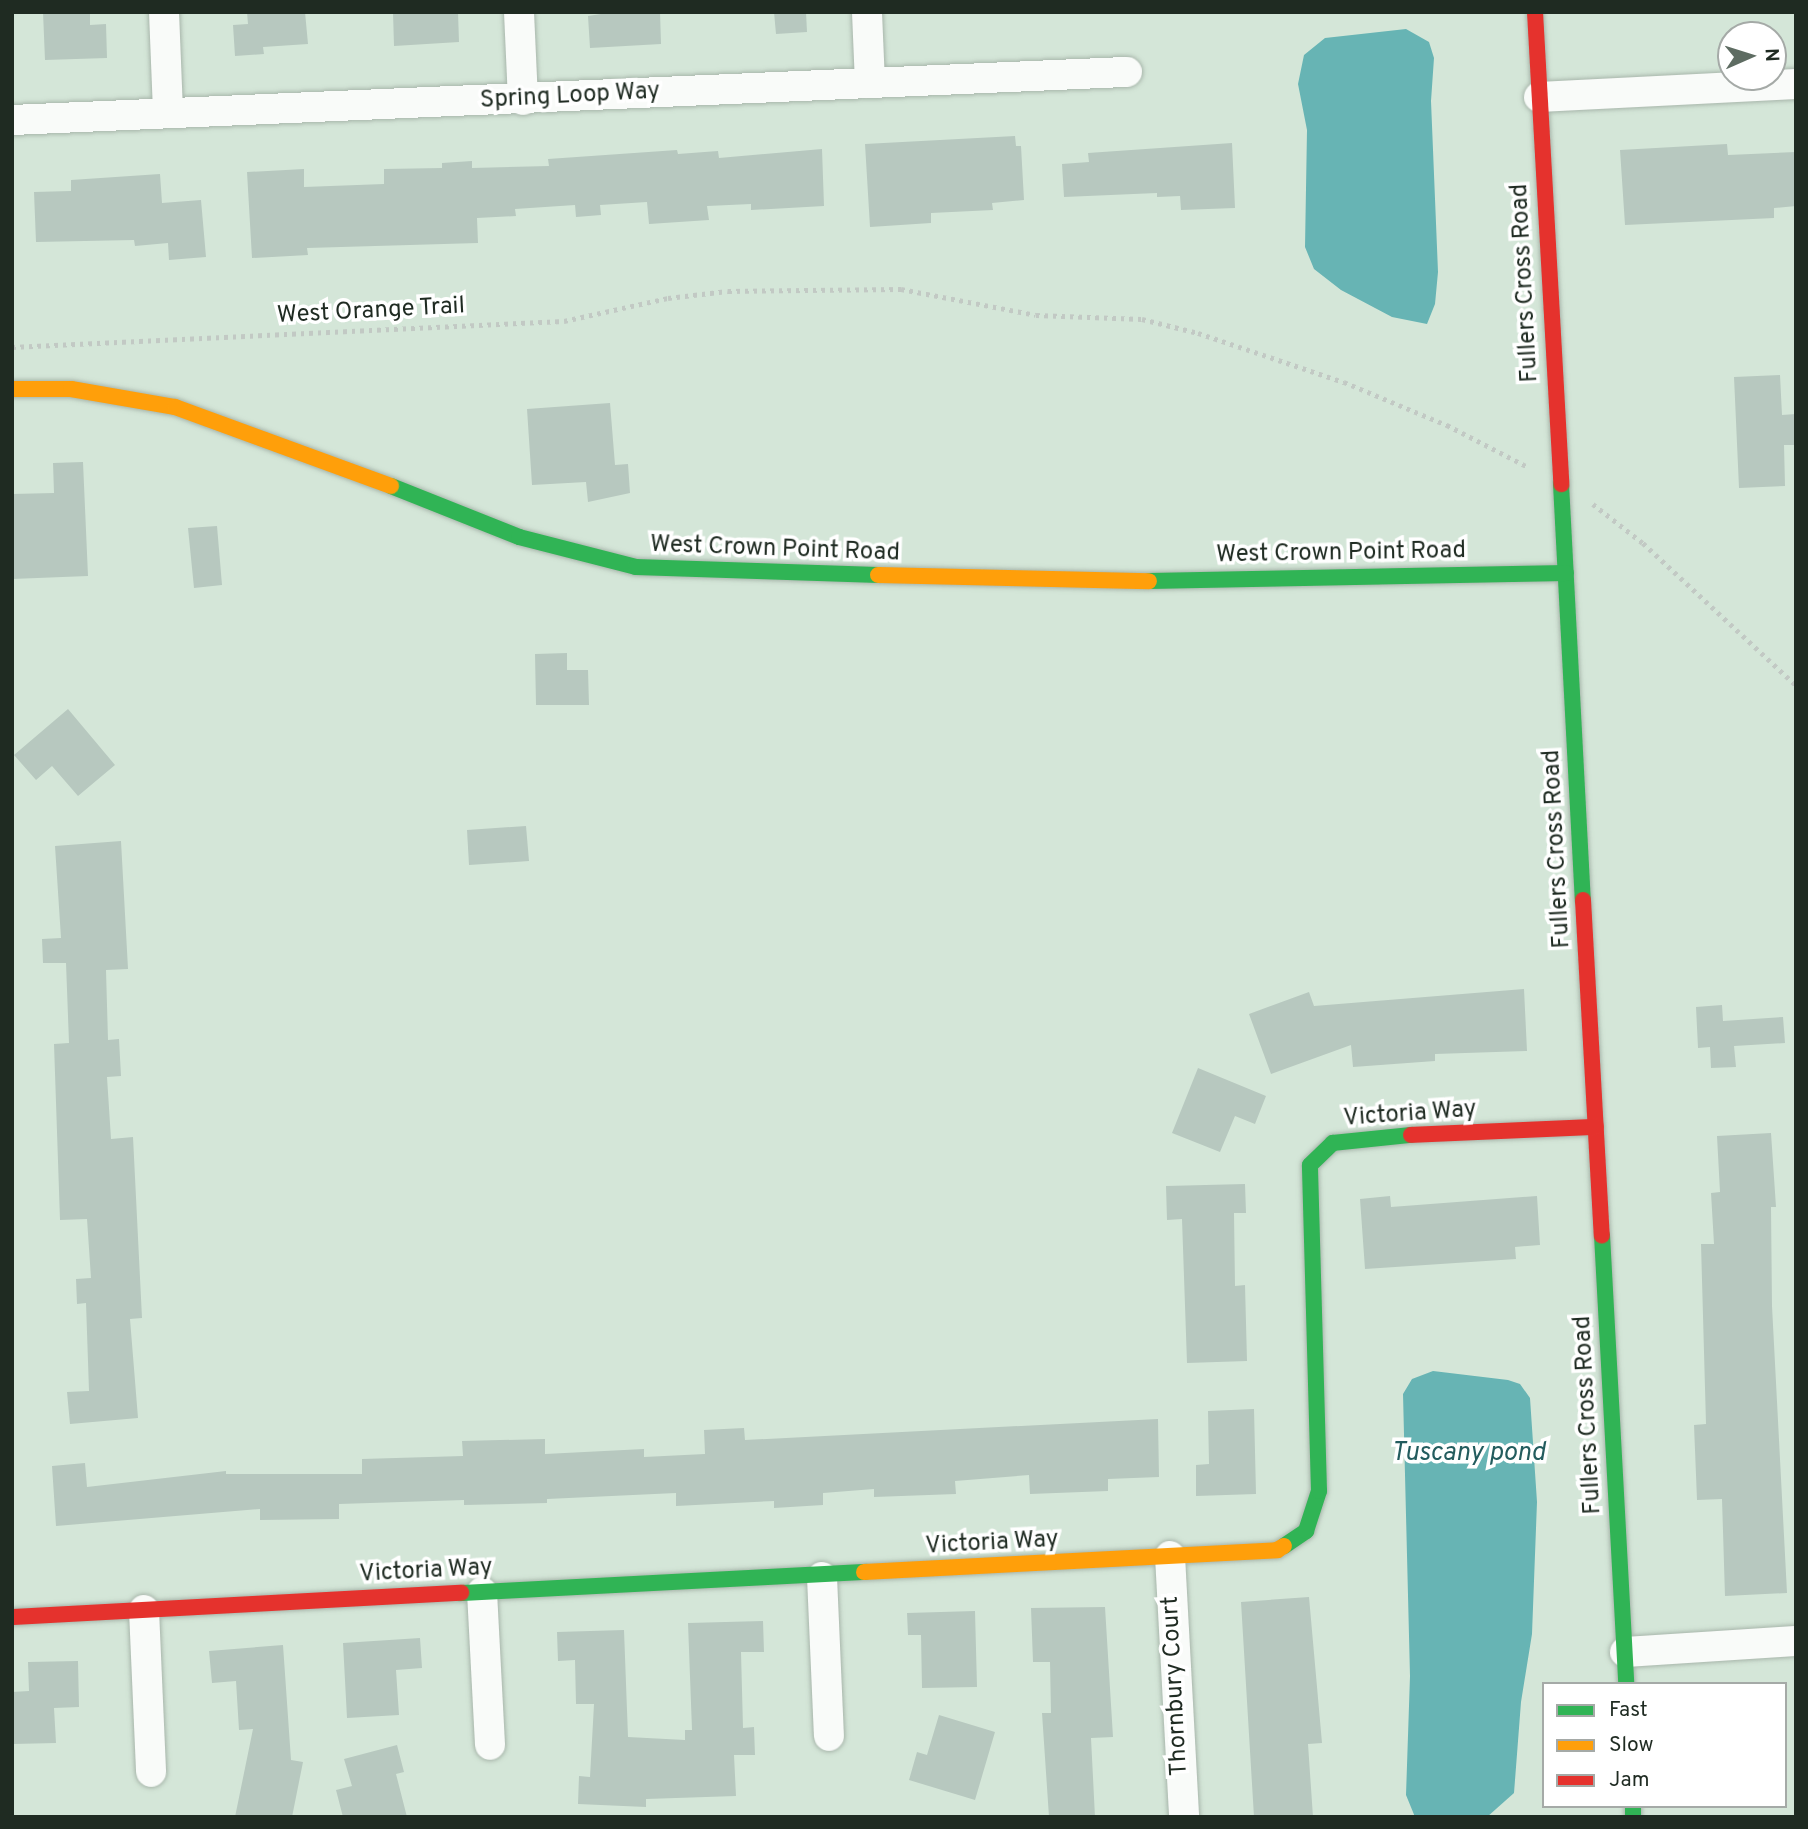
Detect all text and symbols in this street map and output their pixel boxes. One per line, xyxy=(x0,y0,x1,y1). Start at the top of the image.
north arrow xyxy=(1717,21,1787,91)
text: N xyxy=(1759,48,1783,62)
street label: Spring Loop Way xyxy=(479,78,661,116)
street label: Fullers Cross Road xyxy=(1506,183,1546,383)
street label: West Orange Trail xyxy=(276,293,466,331)
street label: West Crown Point Road xyxy=(650,531,900,569)
street label: West Crown Point Road xyxy=(1216,537,1466,571)
street label: Fullers Cross Road xyxy=(1538,749,1578,949)
street label: Victoria Way xyxy=(1342,1096,1478,1134)
street label: Fullers Cross Road xyxy=(1569,1315,1609,1515)
water label: Tuscany pond xyxy=(1391,1438,1545,1470)
street label: Victoria Way xyxy=(924,1526,1060,1562)
street label: Victoria Way xyxy=(358,1554,494,1590)
street label: Thornbury Court xyxy=(1157,1595,1195,1777)
legend xyxy=(1542,1682,1787,1808)
text: Fast xyxy=(1609,1697,1648,1724)
text: Slow xyxy=(1609,1732,1654,1759)
text: Jam xyxy=(1609,1767,1650,1794)

